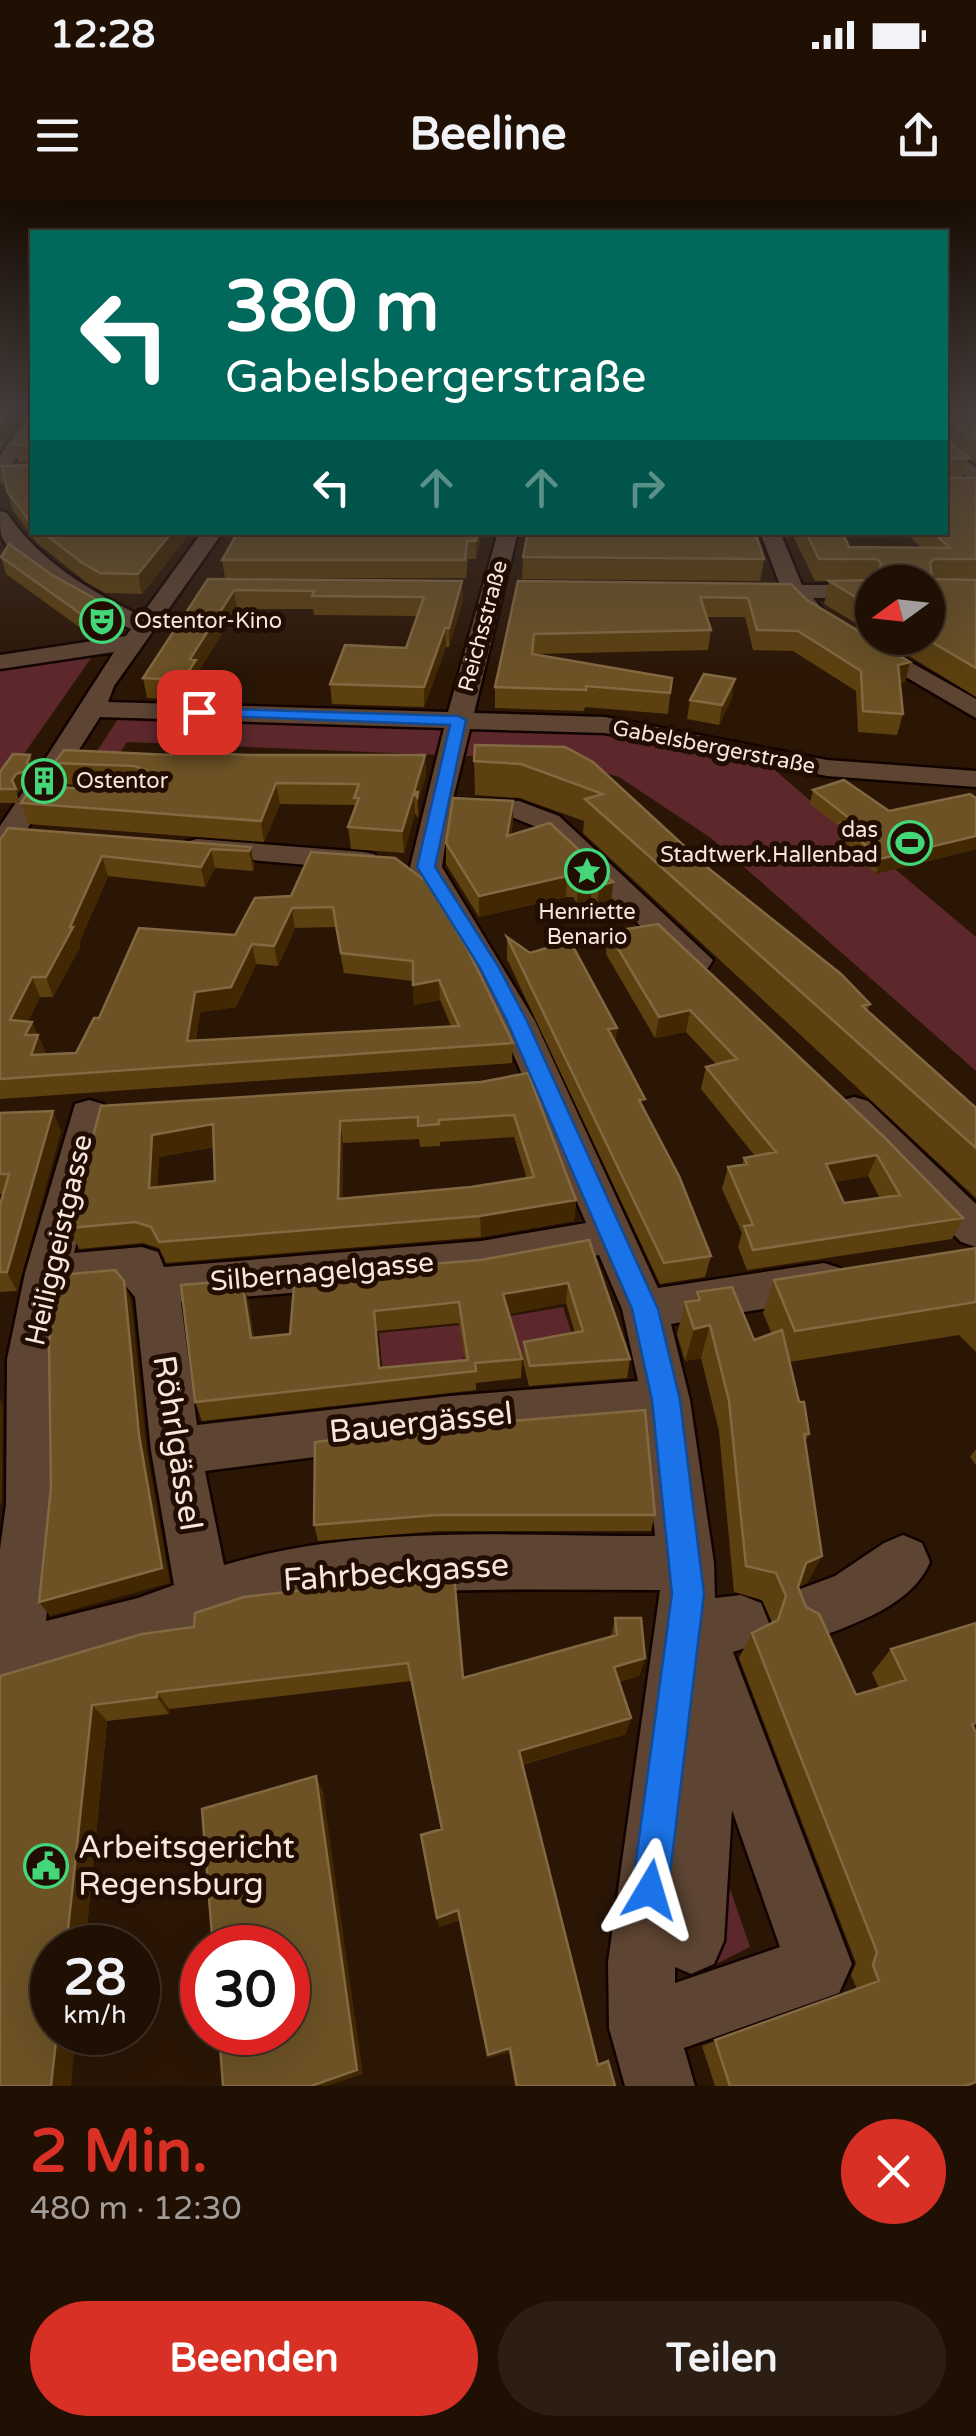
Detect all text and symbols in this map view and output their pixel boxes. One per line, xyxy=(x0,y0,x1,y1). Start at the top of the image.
text: 12:28 xyxy=(50,12,155,58)
icon: menu xyxy=(30,108,85,163)
text: Beeline xyxy=(409,108,567,162)
icon: share xyxy=(891,108,946,163)
text: 380 m xyxy=(225,266,439,350)
icon: left xyxy=(60,270,190,400)
text: Gabelsbergerstraße xyxy=(225,351,647,405)
icon: left xyxy=(304,460,359,515)
icon: ahead xyxy=(409,460,464,515)
icon: ahead xyxy=(514,460,569,515)
icon: right xyxy=(619,460,674,515)
street label: Reichsstraße xyxy=(453,558,513,694)
north arrow xyxy=(855,565,945,655)
map controls xyxy=(855,565,945,655)
theatre icon: Ostentor-Kino xyxy=(79,598,125,644)
place label: Ostentor-Kino xyxy=(134,608,282,634)
pin xyxy=(157,670,242,755)
icon: arrive xyxy=(172,685,227,740)
street label: Gabelsbergerstraße xyxy=(610,715,818,779)
building icon: Ostentor xyxy=(21,758,67,804)
place label: Ostentor xyxy=(76,768,169,794)
place label: das Stadtwerk.Hallenbad xyxy=(660,817,878,868)
sports icon: das Stadtwerk.Hallenbad xyxy=(887,820,933,866)
place icon: Henriette Benario xyxy=(564,848,610,894)
place label: Henriette Benario xyxy=(538,899,636,950)
street label: Heiliggeistgasse xyxy=(18,1131,100,1349)
street label: Silbernagelgasse xyxy=(209,1245,435,1299)
street label: Röhrlgässel xyxy=(144,1353,210,1533)
street label: Bauergässel xyxy=(327,1394,515,1452)
street label: Fahrbeckgasse xyxy=(282,1546,510,1600)
place label: Arbeitsgericht Regensburg xyxy=(78,1829,295,1904)
position arrow xyxy=(598,1838,702,1942)
public building icon: Arbeitsgericht Regensburg xyxy=(23,1843,69,1889)
speed limit sign: 30 xyxy=(180,1925,310,2055)
text: 28 xyxy=(64,1948,126,2008)
text: km/h xyxy=(64,2000,126,2030)
text: 2 Min. xyxy=(30,2116,208,2188)
button: close xyxy=(841,2119,946,2224)
text: 480 m · 12:30 xyxy=(30,2190,242,2228)
button: Beenden xyxy=(30,2301,478,2416)
button: Teilen xyxy=(498,2301,946,2416)

